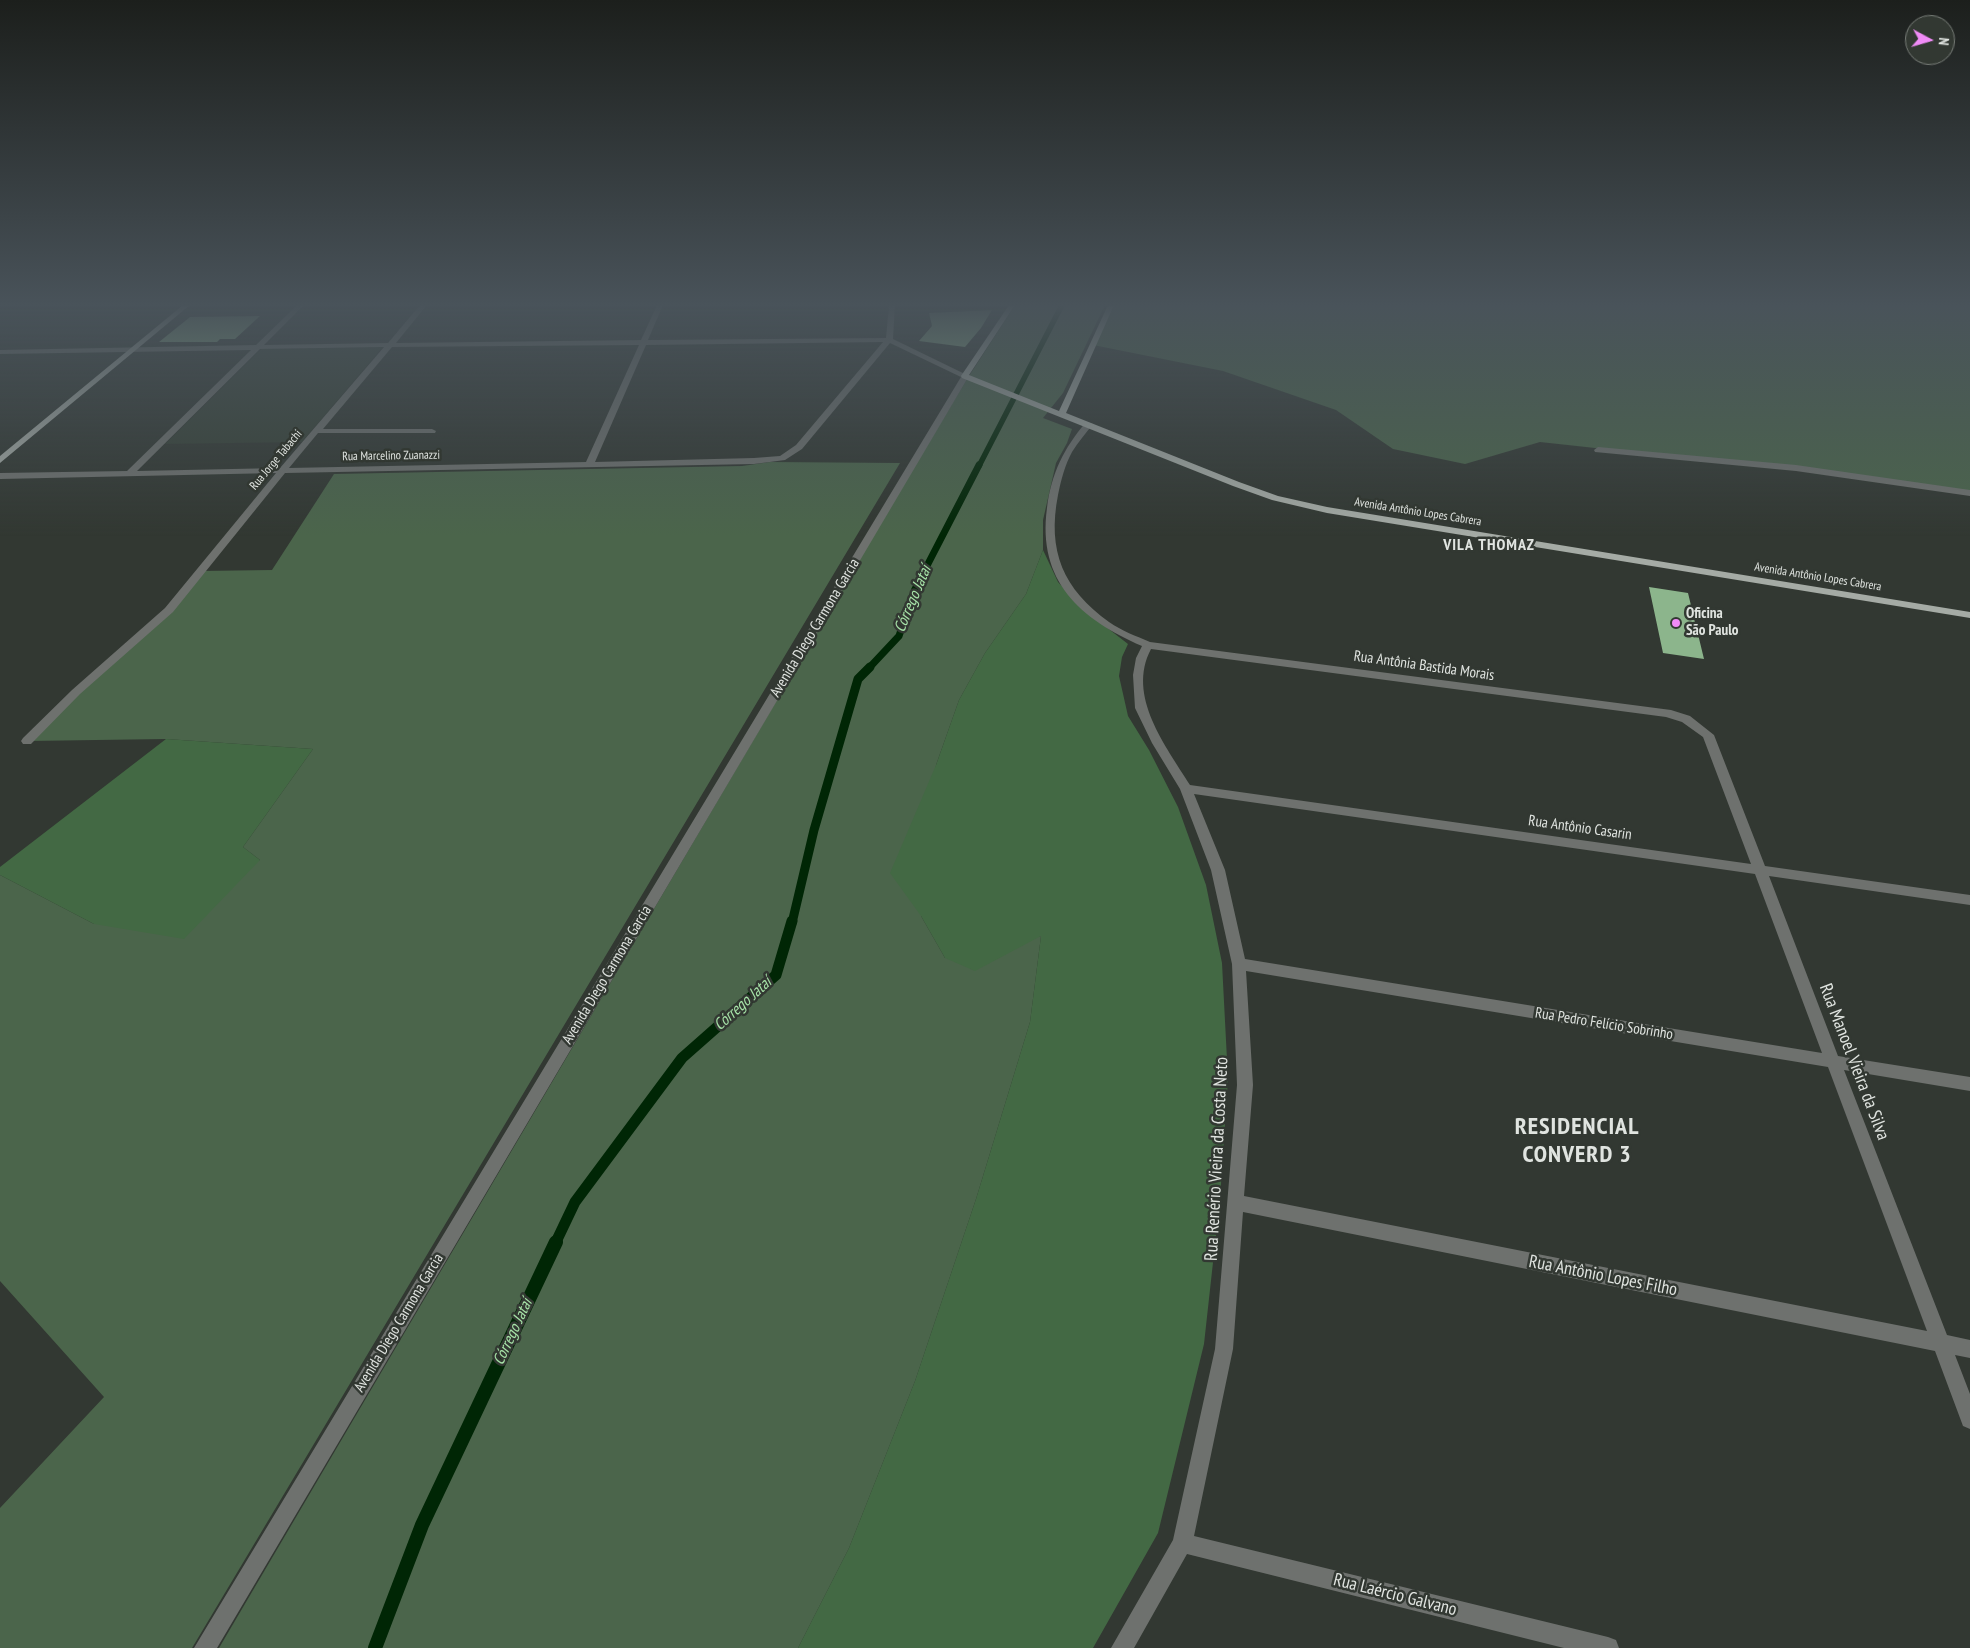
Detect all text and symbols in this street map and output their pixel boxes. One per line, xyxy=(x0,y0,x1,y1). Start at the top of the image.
north arrow xyxy=(1905,15,1955,65)
text: N xyxy=(1935,37,1953,46)
street label: Rua Jorge Tabachi xyxy=(247,427,305,493)
street label: Rua Marcelino Zuanazzi xyxy=(342,448,440,464)
street label: Avenida Antônio Lopes Cabrera xyxy=(1353,495,1483,529)
district label: VILA THOMAZ xyxy=(1442,535,1536,555)
street label: Avenida Diego Carmona Garcia xyxy=(766,555,864,701)
street label: Avenida Antônio Lopes Cabrera xyxy=(1753,560,1883,594)
water label: Córrego Jataí xyxy=(890,563,936,635)
place label: Oficina São Paulo xyxy=(1686,605,1739,640)
marker: Oficina São Paulo xyxy=(1670,617,1682,629)
street label: Rua Antônia Bastida Morais xyxy=(1353,647,1495,685)
street label: Rua Antônio Casarin xyxy=(1527,812,1633,844)
street label: Avenida Diego Carmona Garcia xyxy=(558,902,656,1048)
water label: Córrego Jataí xyxy=(710,973,776,1035)
street label: Rua Manoel Vieira da Silva xyxy=(1814,981,1894,1143)
street label: Rua Pedro Felício Sobrinho xyxy=(1534,1004,1674,1044)
street label: Rua Renério Vieira da Costa Neto xyxy=(1201,1056,1233,1262)
district label: RESIDENCIAL CONVERD 3 xyxy=(1513,1113,1641,1169)
street label: Avenida Diego Carmona Garcia xyxy=(350,1250,448,1396)
street label: Rua Antônio Lopes Filho xyxy=(1527,1251,1679,1301)
water label: Córrego Jataí xyxy=(489,1296,537,1368)
street label: Rua Laércio Galvano xyxy=(1331,1569,1459,1621)

